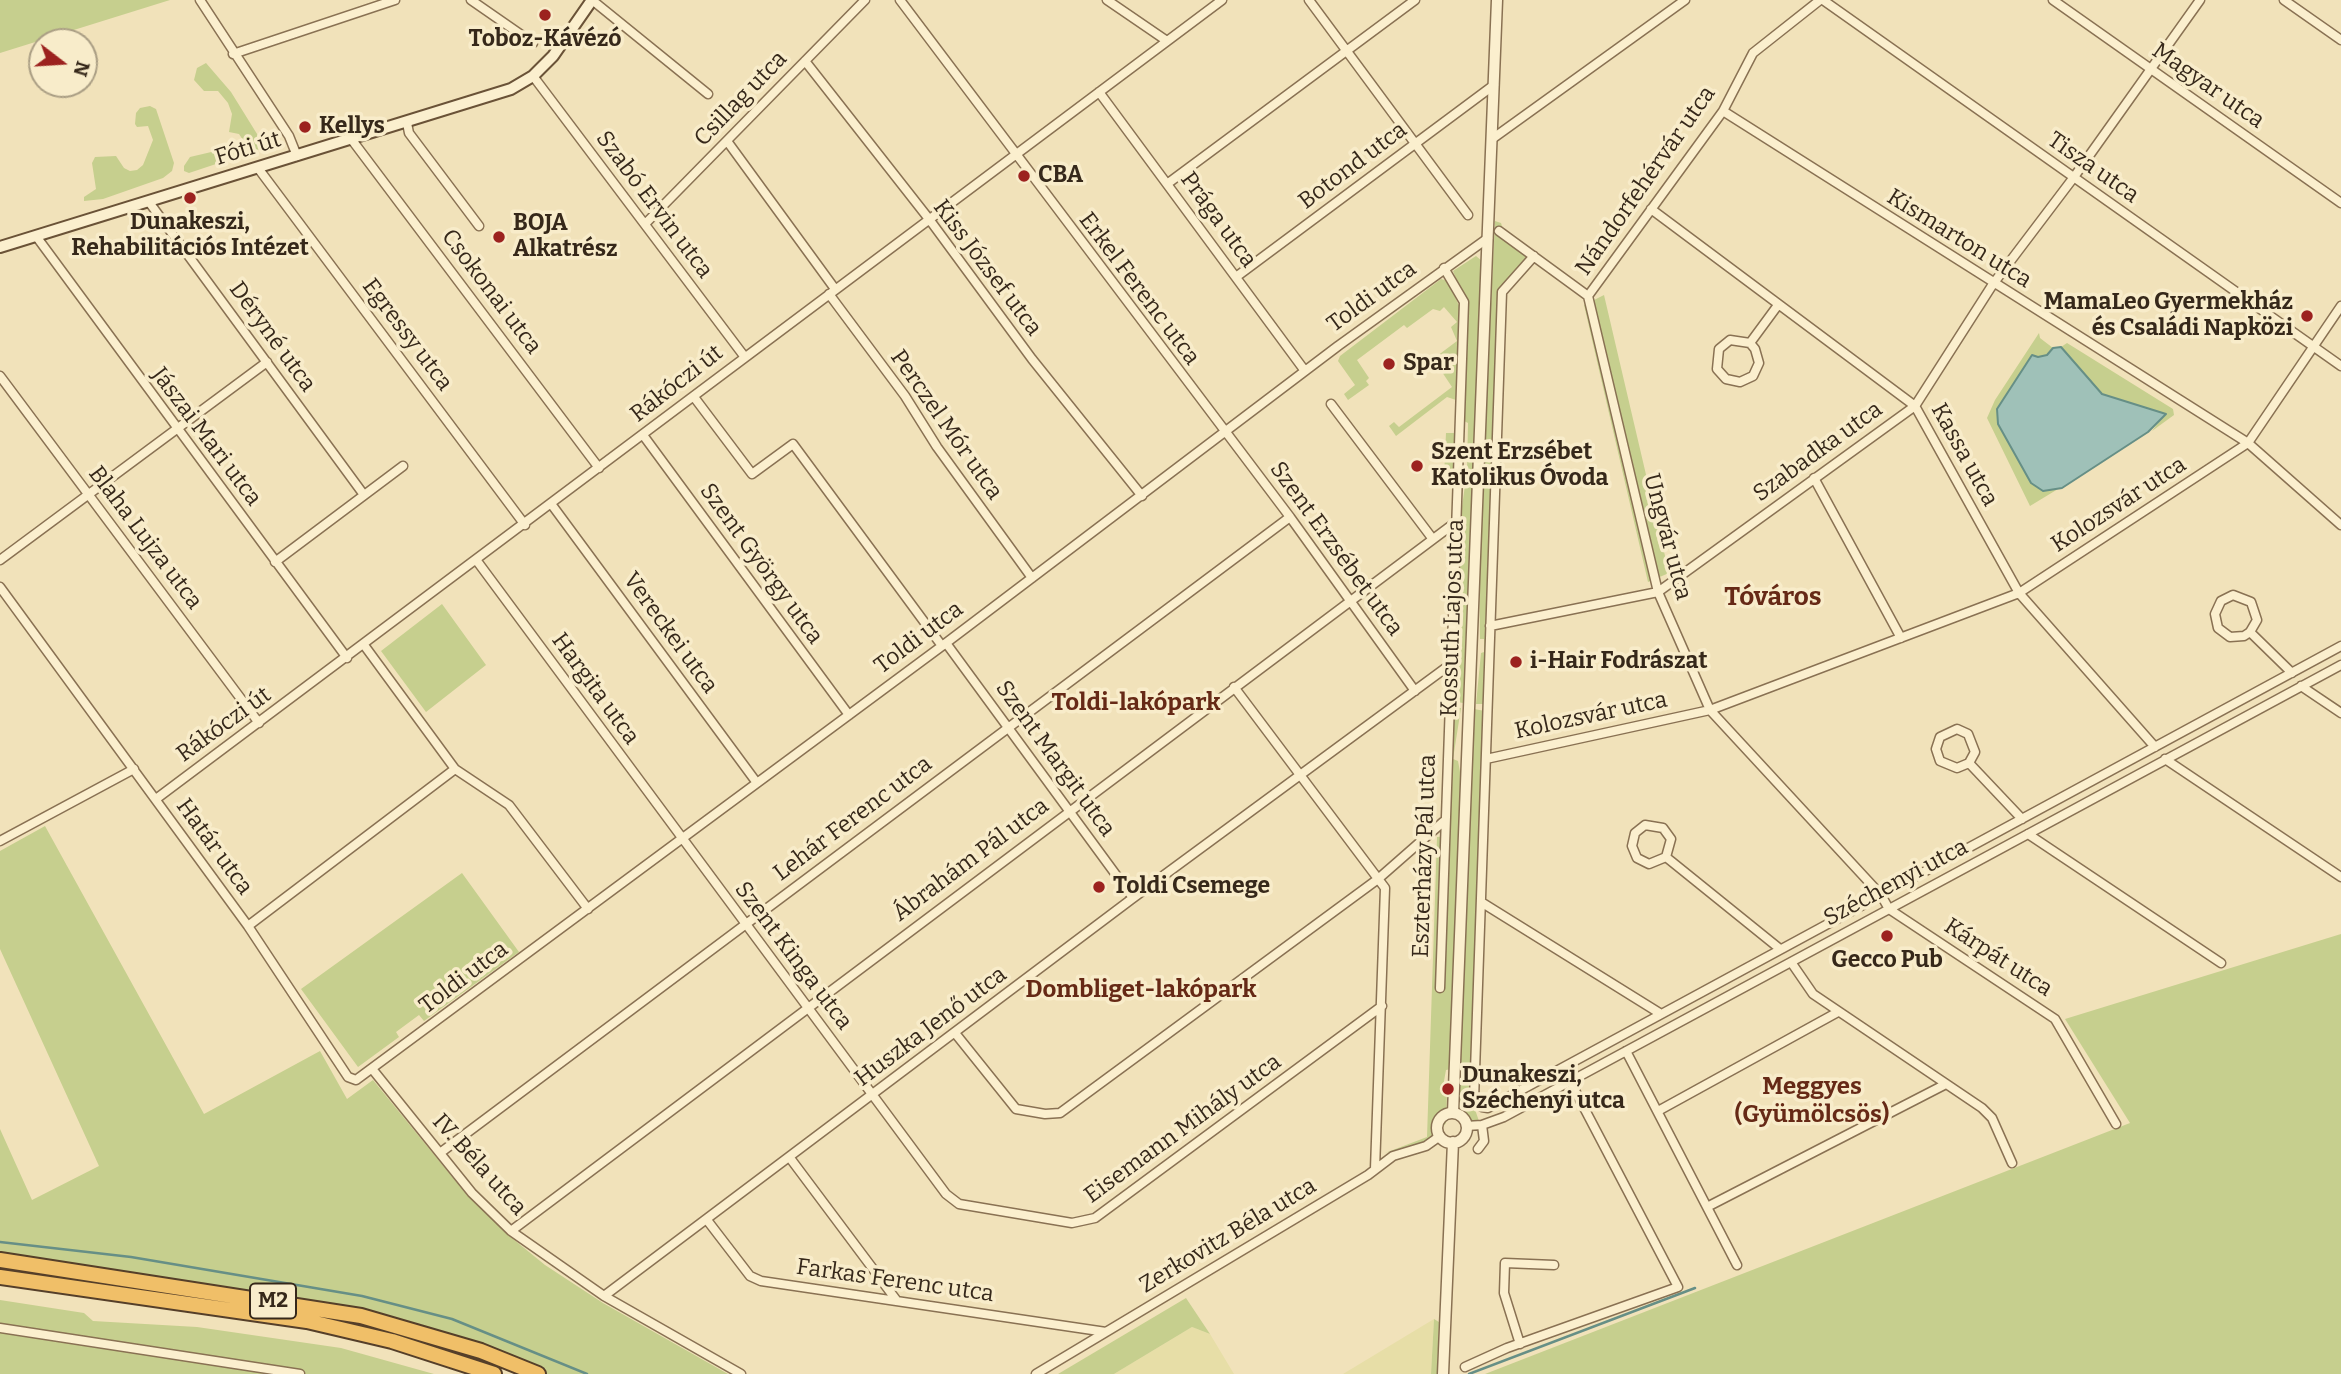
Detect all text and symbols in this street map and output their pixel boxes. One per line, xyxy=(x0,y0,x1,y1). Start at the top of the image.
marker: Toboz-Kávézó xyxy=(537,7,553,23)
place label: Toboz-Kávézó xyxy=(468,26,622,54)
north arrow xyxy=(28,28,98,98)
street label: Magyar utca xyxy=(2147,37,2269,135)
street label: Csillag utca xyxy=(689,46,793,152)
text: N xyxy=(69,58,95,79)
street label: Nándorfehérvár utca xyxy=(1570,81,1722,281)
place label: Kellys xyxy=(319,113,385,141)
street label: Botond utca xyxy=(1294,116,1412,216)
marker: Kellys xyxy=(297,119,313,135)
street label: Fóti út xyxy=(212,126,284,172)
street label: Szabó Ervin utca xyxy=(590,126,718,284)
street label: Tisza utca xyxy=(2042,127,2144,209)
place label: CBA xyxy=(1038,162,1083,190)
street label: Prága utca xyxy=(1174,167,1262,273)
marker: CBA xyxy=(1016,168,1032,184)
street label: Kismarton utca xyxy=(1882,184,2036,294)
marker: Dunakeszi, Rehabilitációs Intézet xyxy=(182,190,198,206)
street label: Kiss József utca xyxy=(927,195,1047,341)
street label: Erkel Ferenc utca xyxy=(1073,207,1205,371)
place label: Dunakeszi, Rehabilitációs Intézet xyxy=(71,209,309,263)
place label: BOJA Alkatrész xyxy=(513,210,618,264)
street label: Csokonai utca xyxy=(435,224,547,360)
marker: BOJA Alkatrész xyxy=(491,229,507,245)
street label: Toldi utca xyxy=(1322,255,1422,339)
street label: Egressy utca xyxy=(356,274,458,396)
street label: Déryné utca xyxy=(223,277,321,397)
place label: MamaLeo Gyermekház és Családi Napközi xyxy=(2044,289,2293,343)
marker: MamaLeo Gyermekház és Családi Napközi xyxy=(2299,308,2315,324)
street label: Rákóczi út xyxy=(625,339,729,429)
street label: Perczel Mór utca xyxy=(884,345,1008,505)
place label: Spar xyxy=(1403,350,1454,378)
marker: Spar xyxy=(1381,356,1397,372)
street label: Jászai Mari utca xyxy=(145,362,267,512)
street label: Szabadka utca xyxy=(1748,396,1888,508)
street label: Kassa utca xyxy=(1924,399,2004,511)
place label: Szent Erzsébet Katolikus Óvoda xyxy=(1431,439,1608,493)
street label: Kolozsvár utca xyxy=(2046,451,2192,559)
street label: Szent Erzsébet utca xyxy=(1264,456,1408,642)
marker: Szent Erzsébet Katolikus Óvoda xyxy=(1409,458,1425,474)
street label: Blaha Lujza utca xyxy=(82,461,208,615)
street label: Ungvár utca xyxy=(1637,471,1697,603)
street label: Szent György utca xyxy=(693,478,829,650)
street label: Kossuth Lajos utca xyxy=(1436,519,1470,717)
street label: Vereckei utca xyxy=(617,567,723,699)
district label: Tóváros xyxy=(1724,582,1822,614)
street label: Toldi utca xyxy=(869,596,969,680)
street label: Hargita utca xyxy=(545,628,645,750)
place label: i-Hair Fodrászat xyxy=(1530,648,1707,676)
marker: i-Hair Fodrászat xyxy=(1508,654,1524,670)
street label: Szent Margit utca xyxy=(989,676,1121,842)
street label: Rákóczi út xyxy=(172,682,276,768)
street label: Kolozsvár utca xyxy=(1512,686,1670,746)
district label: Toldi-lakópark xyxy=(1051,689,1221,717)
street label: Lehár Ferenc utca xyxy=(769,751,937,887)
street label: Eszterházy Pál utca xyxy=(1408,754,1442,958)
street label: Ábrahám Pál utca xyxy=(888,792,1054,928)
street label: Határ utca xyxy=(170,793,258,901)
street label: Széchenyi utca xyxy=(1819,833,1973,933)
place label: Toldi Csemege xyxy=(1113,873,1270,901)
street label: Szent Kinga utca xyxy=(728,877,858,1035)
marker: Toldi Csemege xyxy=(1091,879,1107,895)
street label: Kárpát utca xyxy=(1939,913,2057,1003)
marker: Gecco Pub xyxy=(1879,928,1895,944)
street label: Toldi utca xyxy=(414,936,514,1020)
place label: Gecco Pub xyxy=(1831,947,1943,975)
street label: Huszka Jenő utca xyxy=(850,961,1012,1093)
district label: Dombliget-lakópark xyxy=(1025,976,1257,1004)
street label: Eisemann Mihály utca xyxy=(1079,1048,1287,1210)
place label: Dunakeszi, Széchenyi utca xyxy=(1462,1062,1625,1116)
district label: Meggyes (Gyümölcsös) xyxy=(1735,1073,1889,1129)
marker: Dunakeszi, Széchenyi utca xyxy=(1440,1081,1456,1097)
street label: IV. Béla utca xyxy=(426,1108,532,1222)
street label: Zerkovitz Béla utca xyxy=(1135,1172,1321,1300)
street label: Farkas Ferenc utca xyxy=(795,1253,995,1309)
road number: M2 xyxy=(250,1284,296,1318)

